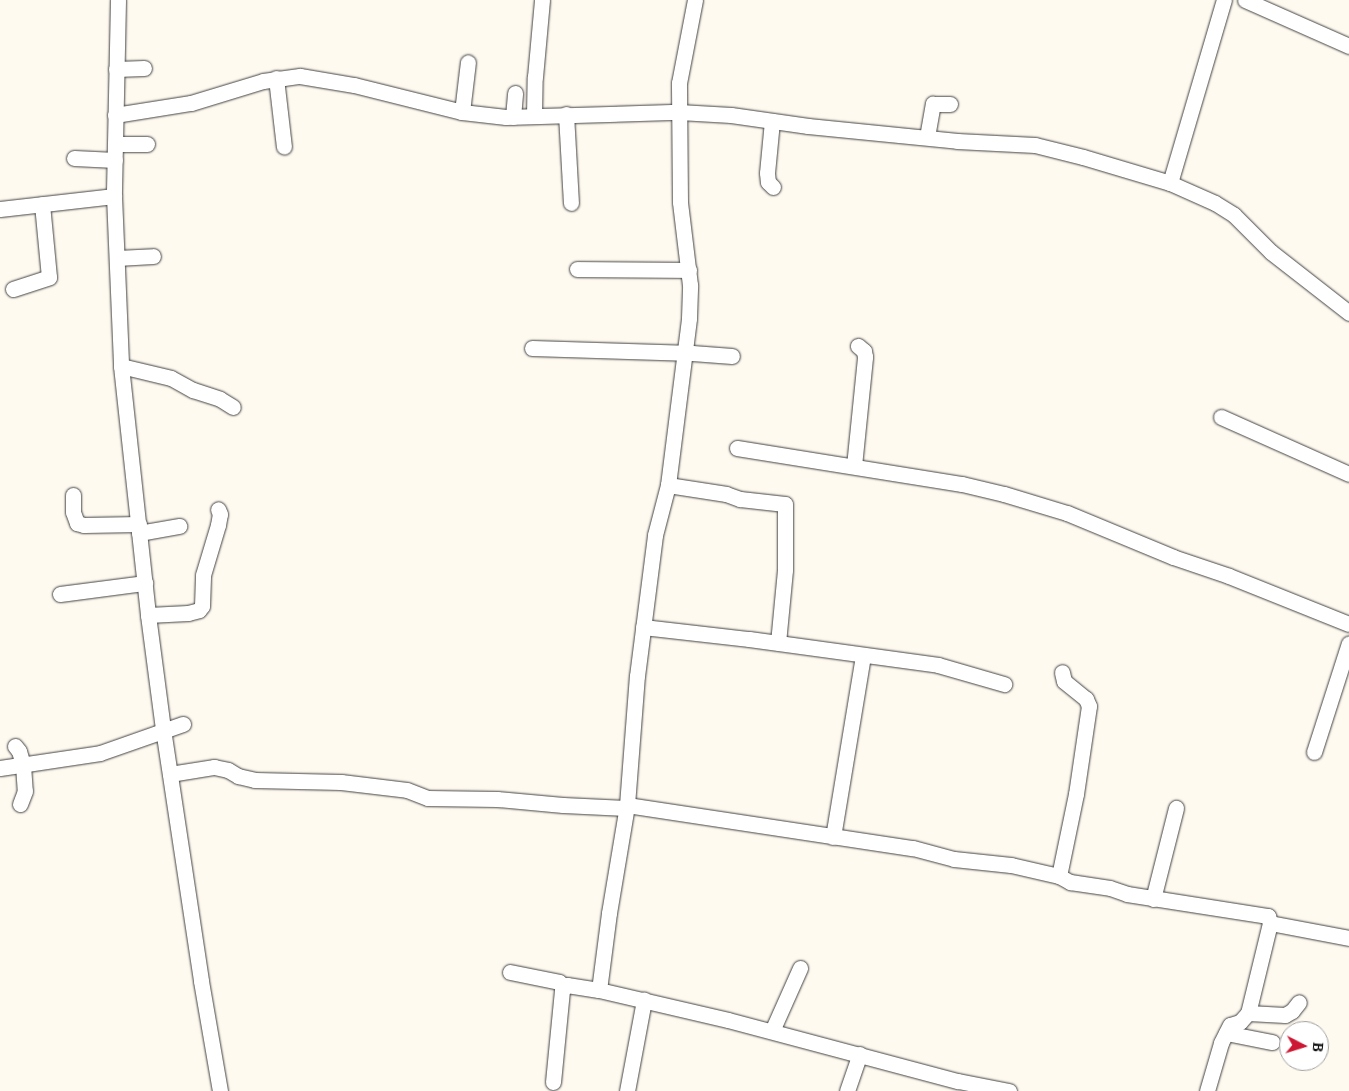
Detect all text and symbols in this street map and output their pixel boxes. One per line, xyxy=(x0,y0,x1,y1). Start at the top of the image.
north arrow xyxy=(1279,1021,1329,1071)
text: B xyxy=(1309,1042,1327,1053)

